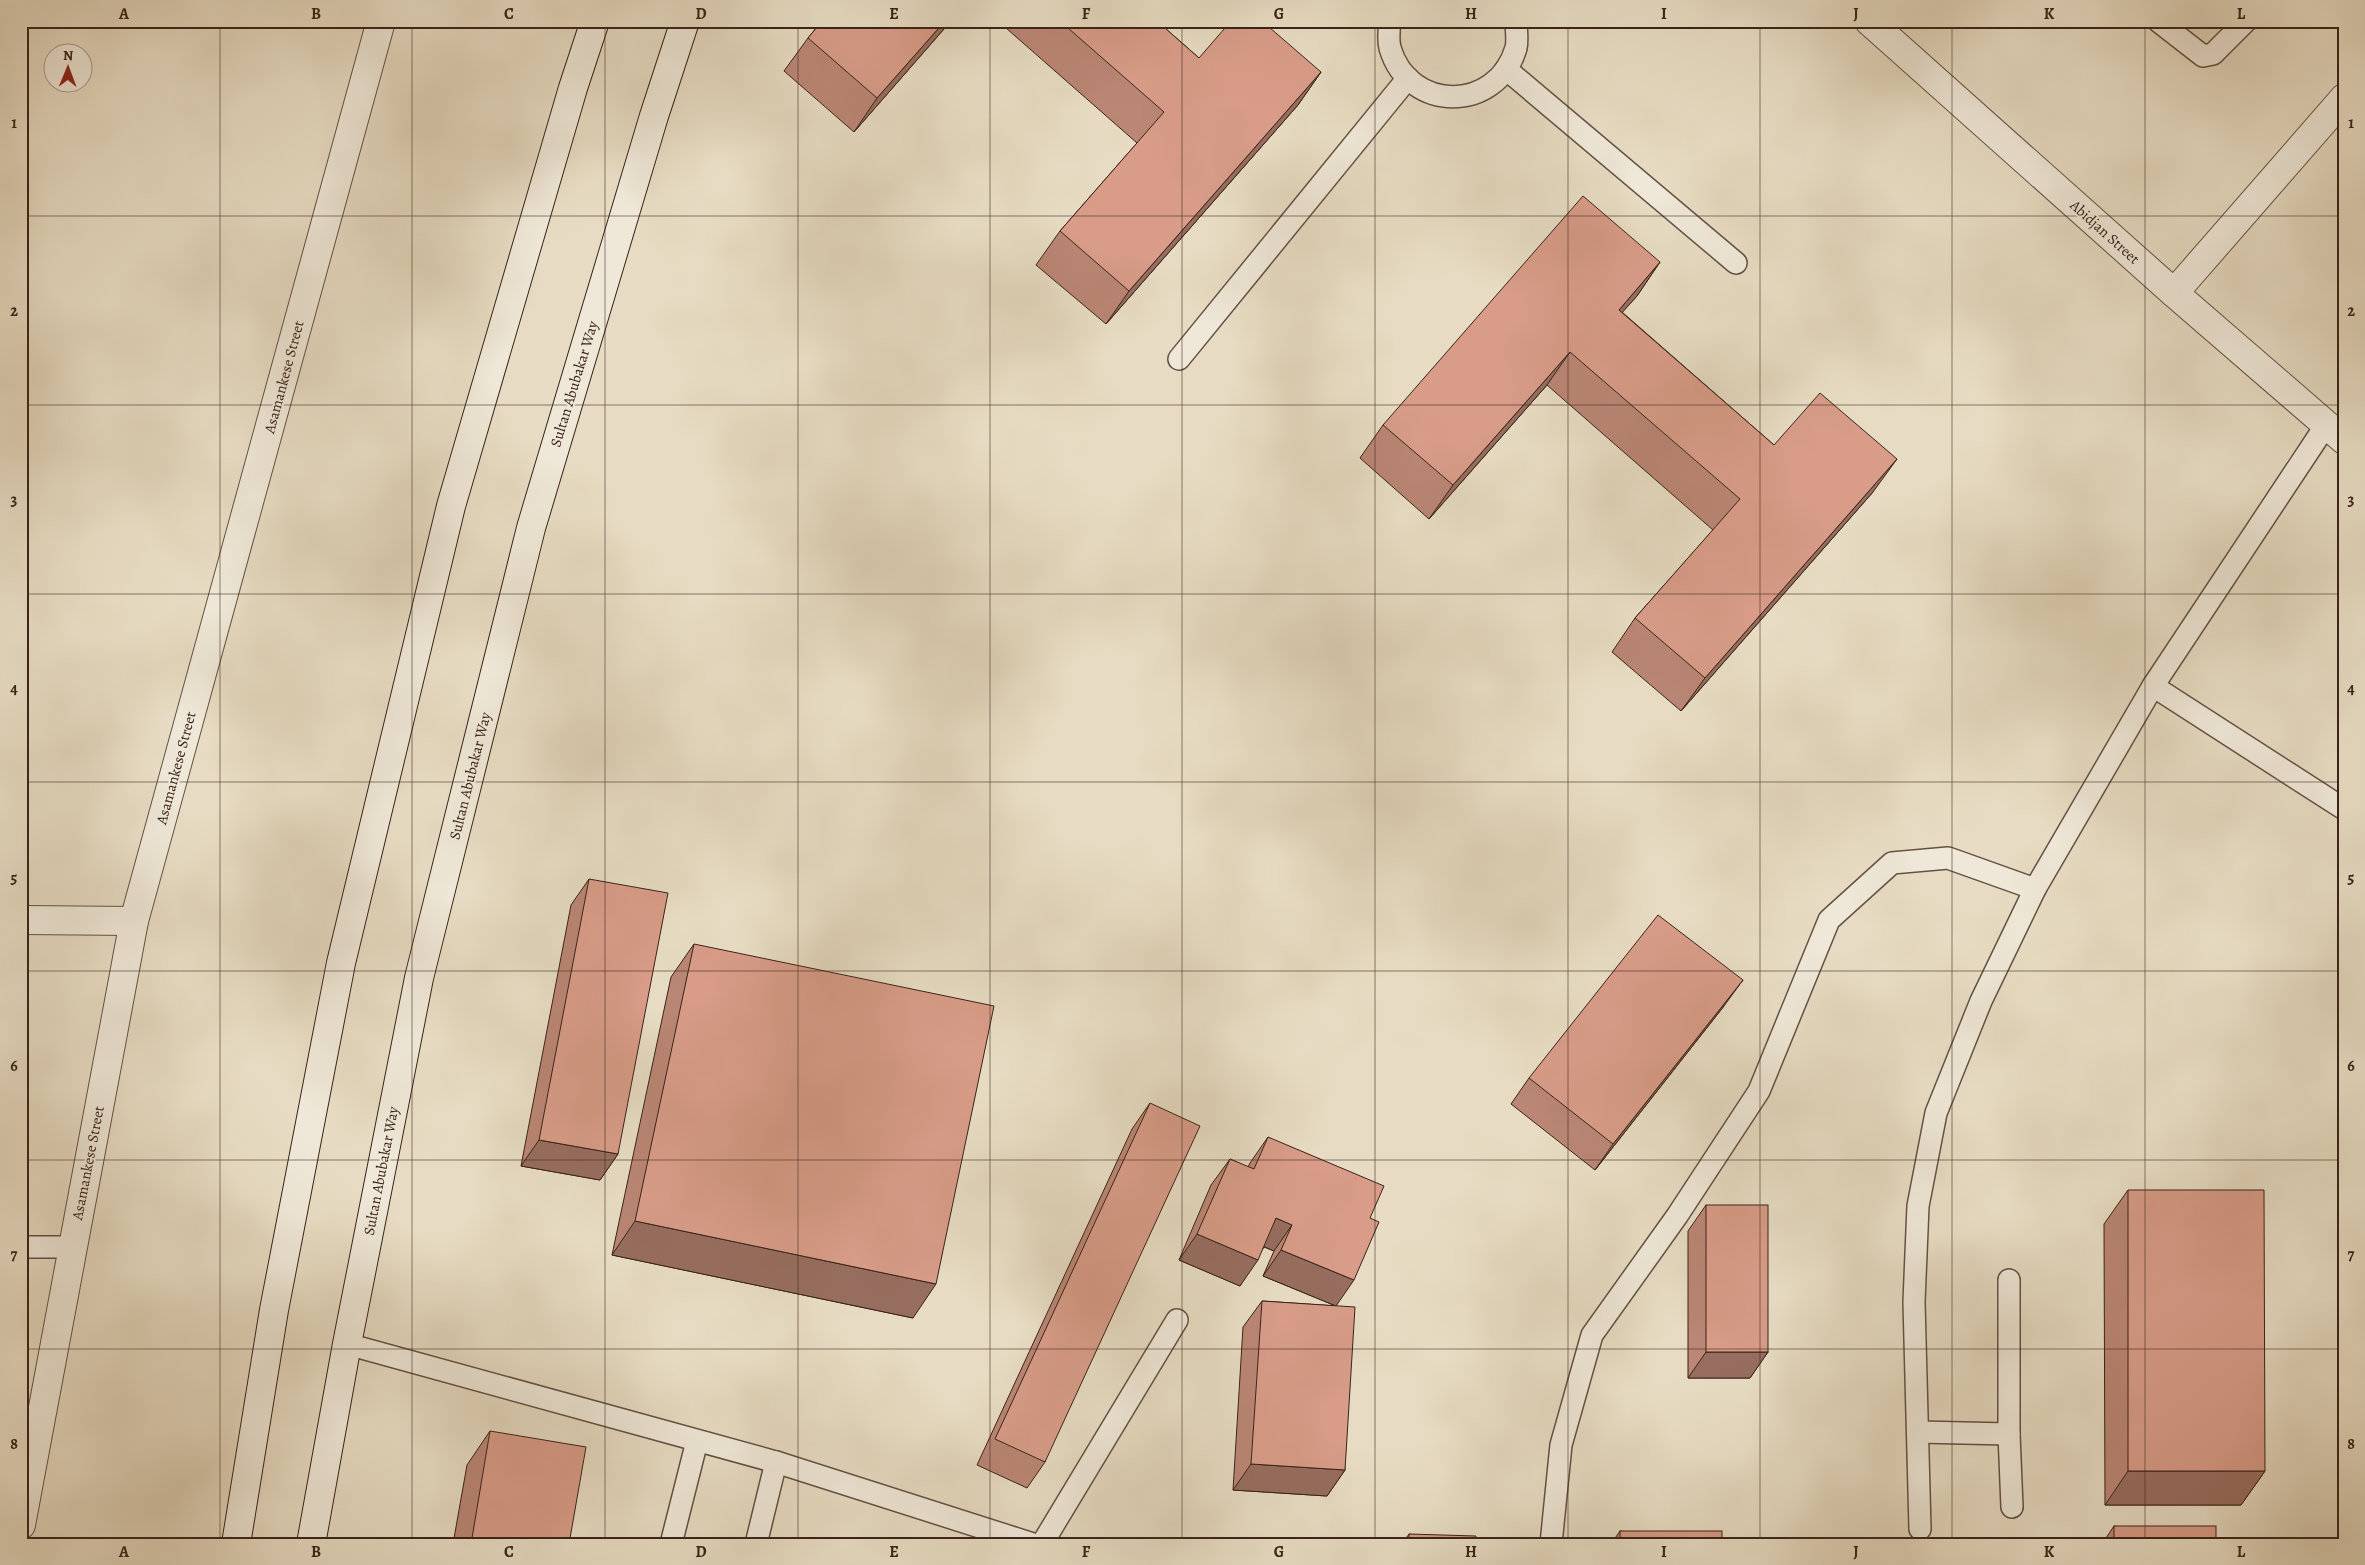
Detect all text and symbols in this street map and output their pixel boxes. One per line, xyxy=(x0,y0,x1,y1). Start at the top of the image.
text: A xyxy=(118,3,130,25)
text: B xyxy=(311,3,321,25)
text: C xyxy=(504,3,514,25)
text: D xyxy=(695,3,707,25)
text: E xyxy=(889,3,899,25)
text: F xyxy=(1082,3,1091,25)
text: G xyxy=(1274,3,1284,25)
text: H xyxy=(1465,3,1477,25)
text: I xyxy=(1661,3,1667,25)
text: J xyxy=(1853,3,1859,25)
text: K xyxy=(2044,3,2055,25)
text: L xyxy=(2237,3,2246,25)
north arrow xyxy=(42,42,92,92)
text: N xyxy=(63,46,73,65)
text: 1 xyxy=(11,112,17,134)
text: 1 xyxy=(2348,112,2354,134)
street label: Abidjan Street xyxy=(2065,195,2144,269)
text: 2 xyxy=(10,300,18,322)
text: 2 xyxy=(2347,300,2355,322)
street label: Asamankese Street xyxy=(259,318,309,437)
street label: Sultan Abubakar Way xyxy=(545,318,603,449)
text: 3 xyxy=(11,489,18,511)
text: 3 xyxy=(2348,489,2355,511)
text: 4 xyxy=(10,678,18,700)
text: 4 xyxy=(2347,678,2355,700)
street label: Asamankese Street xyxy=(151,709,201,828)
street label: Sultan Abubakar Way xyxy=(444,710,496,842)
text: 5 xyxy=(11,867,18,889)
text: 5 xyxy=(2348,867,2355,889)
text: 6 xyxy=(10,1055,18,1077)
text: 6 xyxy=(2347,1055,2355,1077)
street label: Asamankese Street xyxy=(67,1104,109,1223)
street label: Sultan Abubakar Way xyxy=(359,1105,403,1237)
text: 7 xyxy=(11,1244,18,1266)
text: 7 xyxy=(2348,1244,2355,1266)
text: 8 xyxy=(10,1433,18,1455)
text: 8 xyxy=(2347,1433,2355,1455)
text: A xyxy=(118,1541,130,1563)
text: B xyxy=(311,1541,321,1563)
text: C xyxy=(504,1541,514,1563)
text: D xyxy=(695,1541,707,1563)
text: E xyxy=(889,1541,899,1563)
text: F xyxy=(1082,1541,1091,1563)
text: G xyxy=(1274,1541,1284,1563)
text: H xyxy=(1465,1541,1477,1563)
text: I xyxy=(1661,1541,1667,1563)
text: J xyxy=(1853,1541,1859,1563)
text: K xyxy=(2044,1541,2055,1563)
text: L xyxy=(2237,1541,2246,1563)

